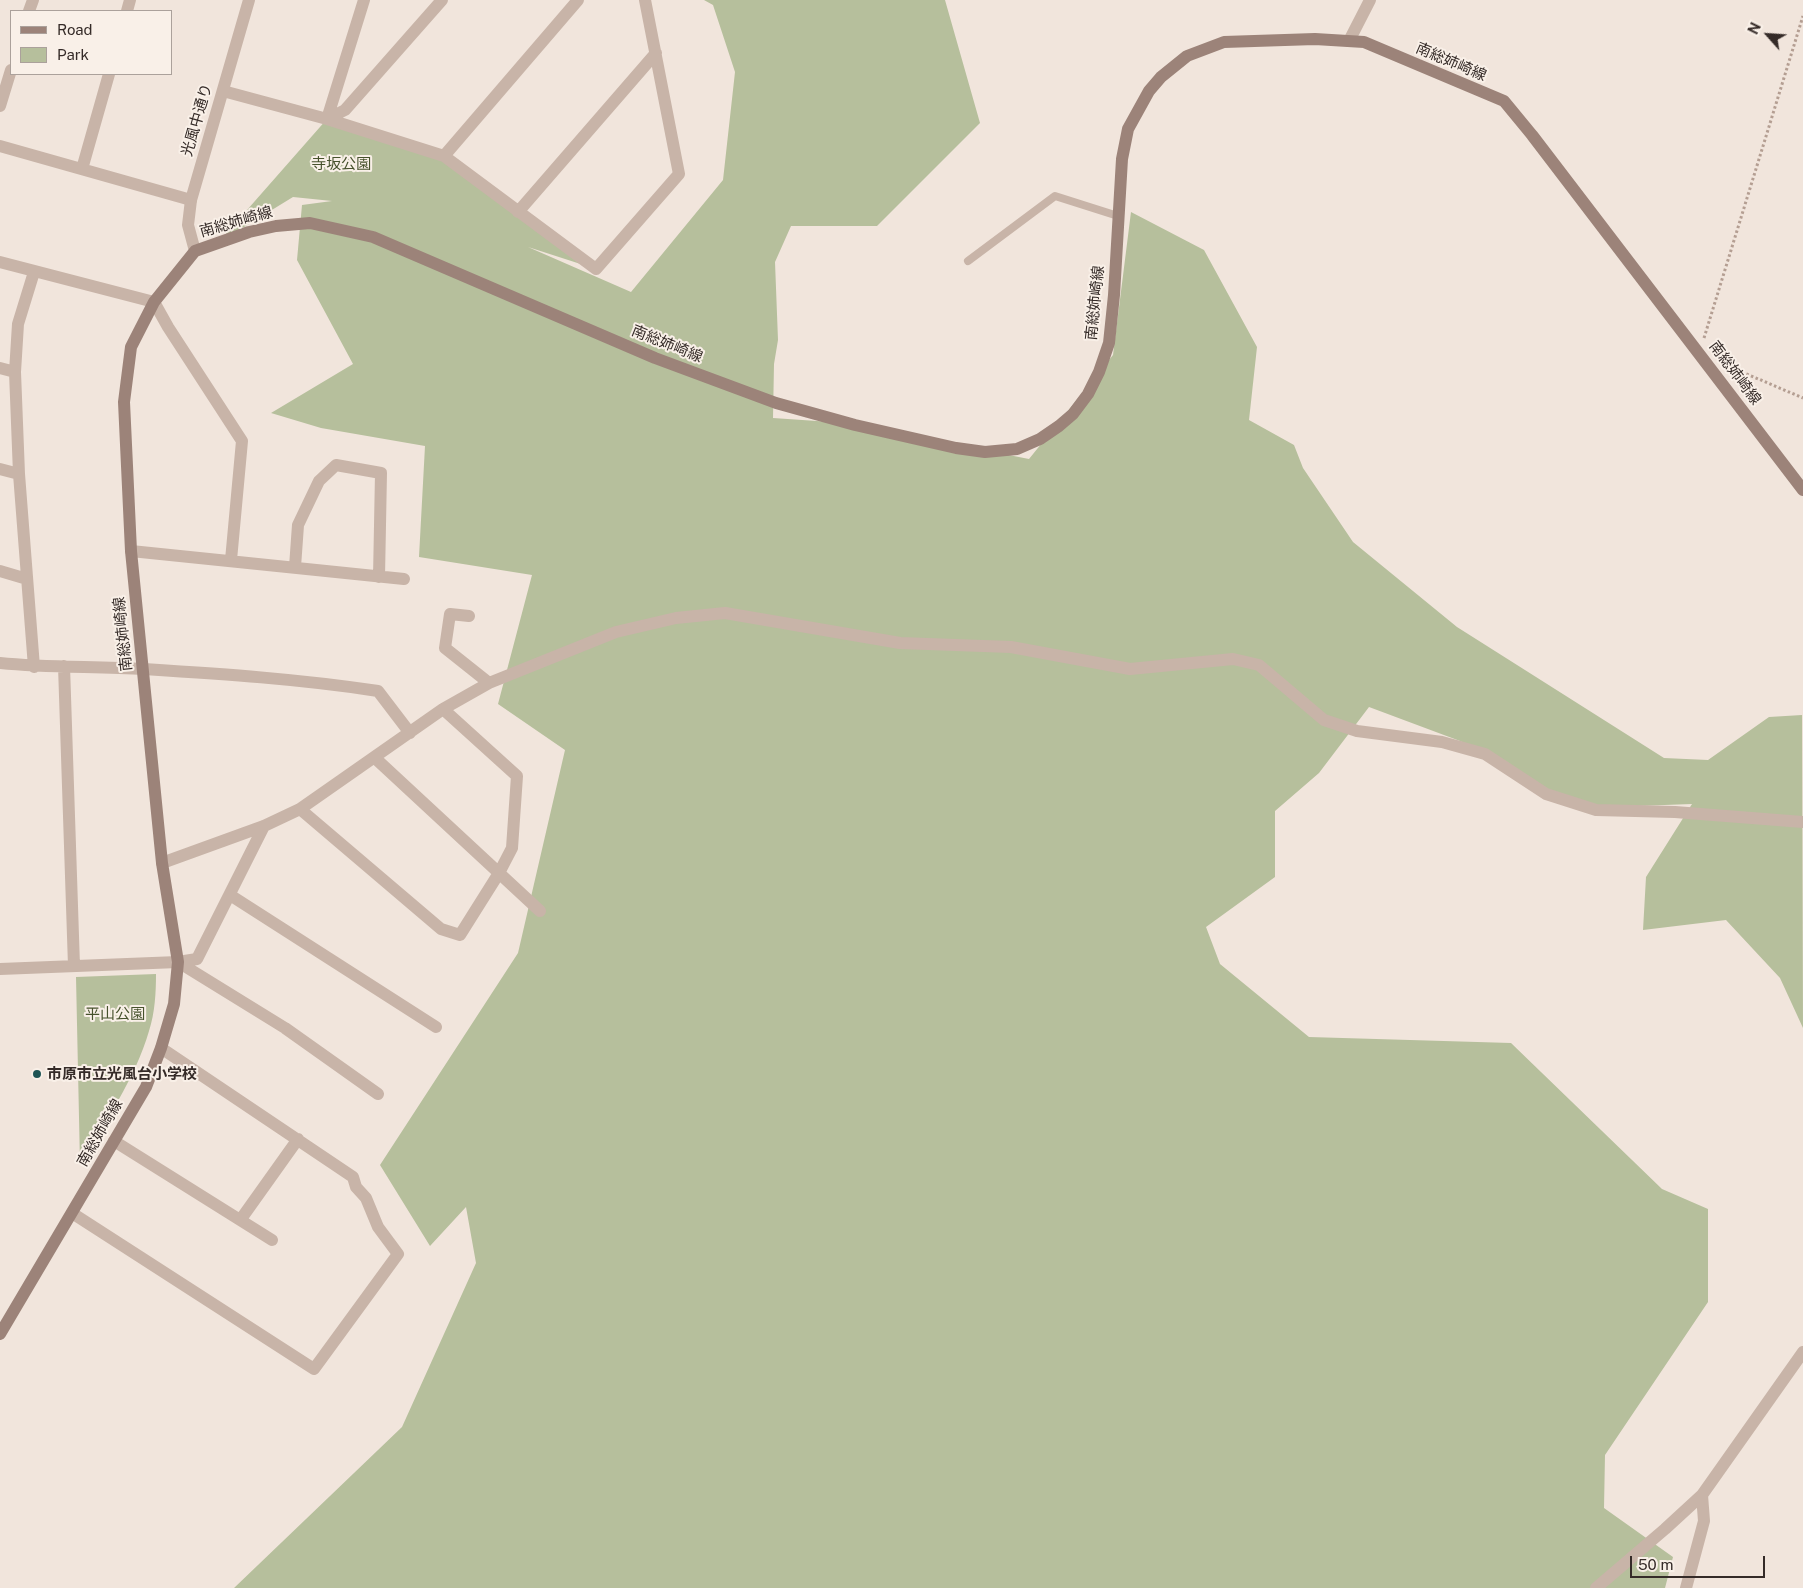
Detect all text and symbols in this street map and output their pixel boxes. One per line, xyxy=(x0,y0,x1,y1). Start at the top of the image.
legend xyxy=(10,10,172,75)
north arrow xyxy=(1743,10,1793,60)
text: N xyxy=(1745,20,1764,37)
text: Road xyxy=(57,21,93,38)
street label: 南総姉崎線 xyxy=(1413,39,1489,85)
text: Park xyxy=(57,46,89,63)
street label: 光風中通り xyxy=(178,81,216,159)
park label: 寺坂公園 xyxy=(311,155,371,173)
street label: 南総姉崎線 xyxy=(197,203,275,241)
street label: 南総姉崎線 xyxy=(1082,265,1108,341)
street label: 南総姉崎線 xyxy=(629,322,705,366)
street label: 南総姉崎線 xyxy=(1705,338,1765,408)
street label: 南総姉崎線 xyxy=(110,596,136,672)
park label: 平山公園 xyxy=(85,1005,145,1023)
place label: 市原市立光風台小学校 xyxy=(47,1065,197,1083)
marker: 市原市立光風台小学校 xyxy=(31,1068,43,1080)
street label: 南総姉崎線 xyxy=(73,1096,127,1170)
scale bar xyxy=(1633,1546,1768,1578)
text: 50 m xyxy=(1638,1556,1673,1573)

